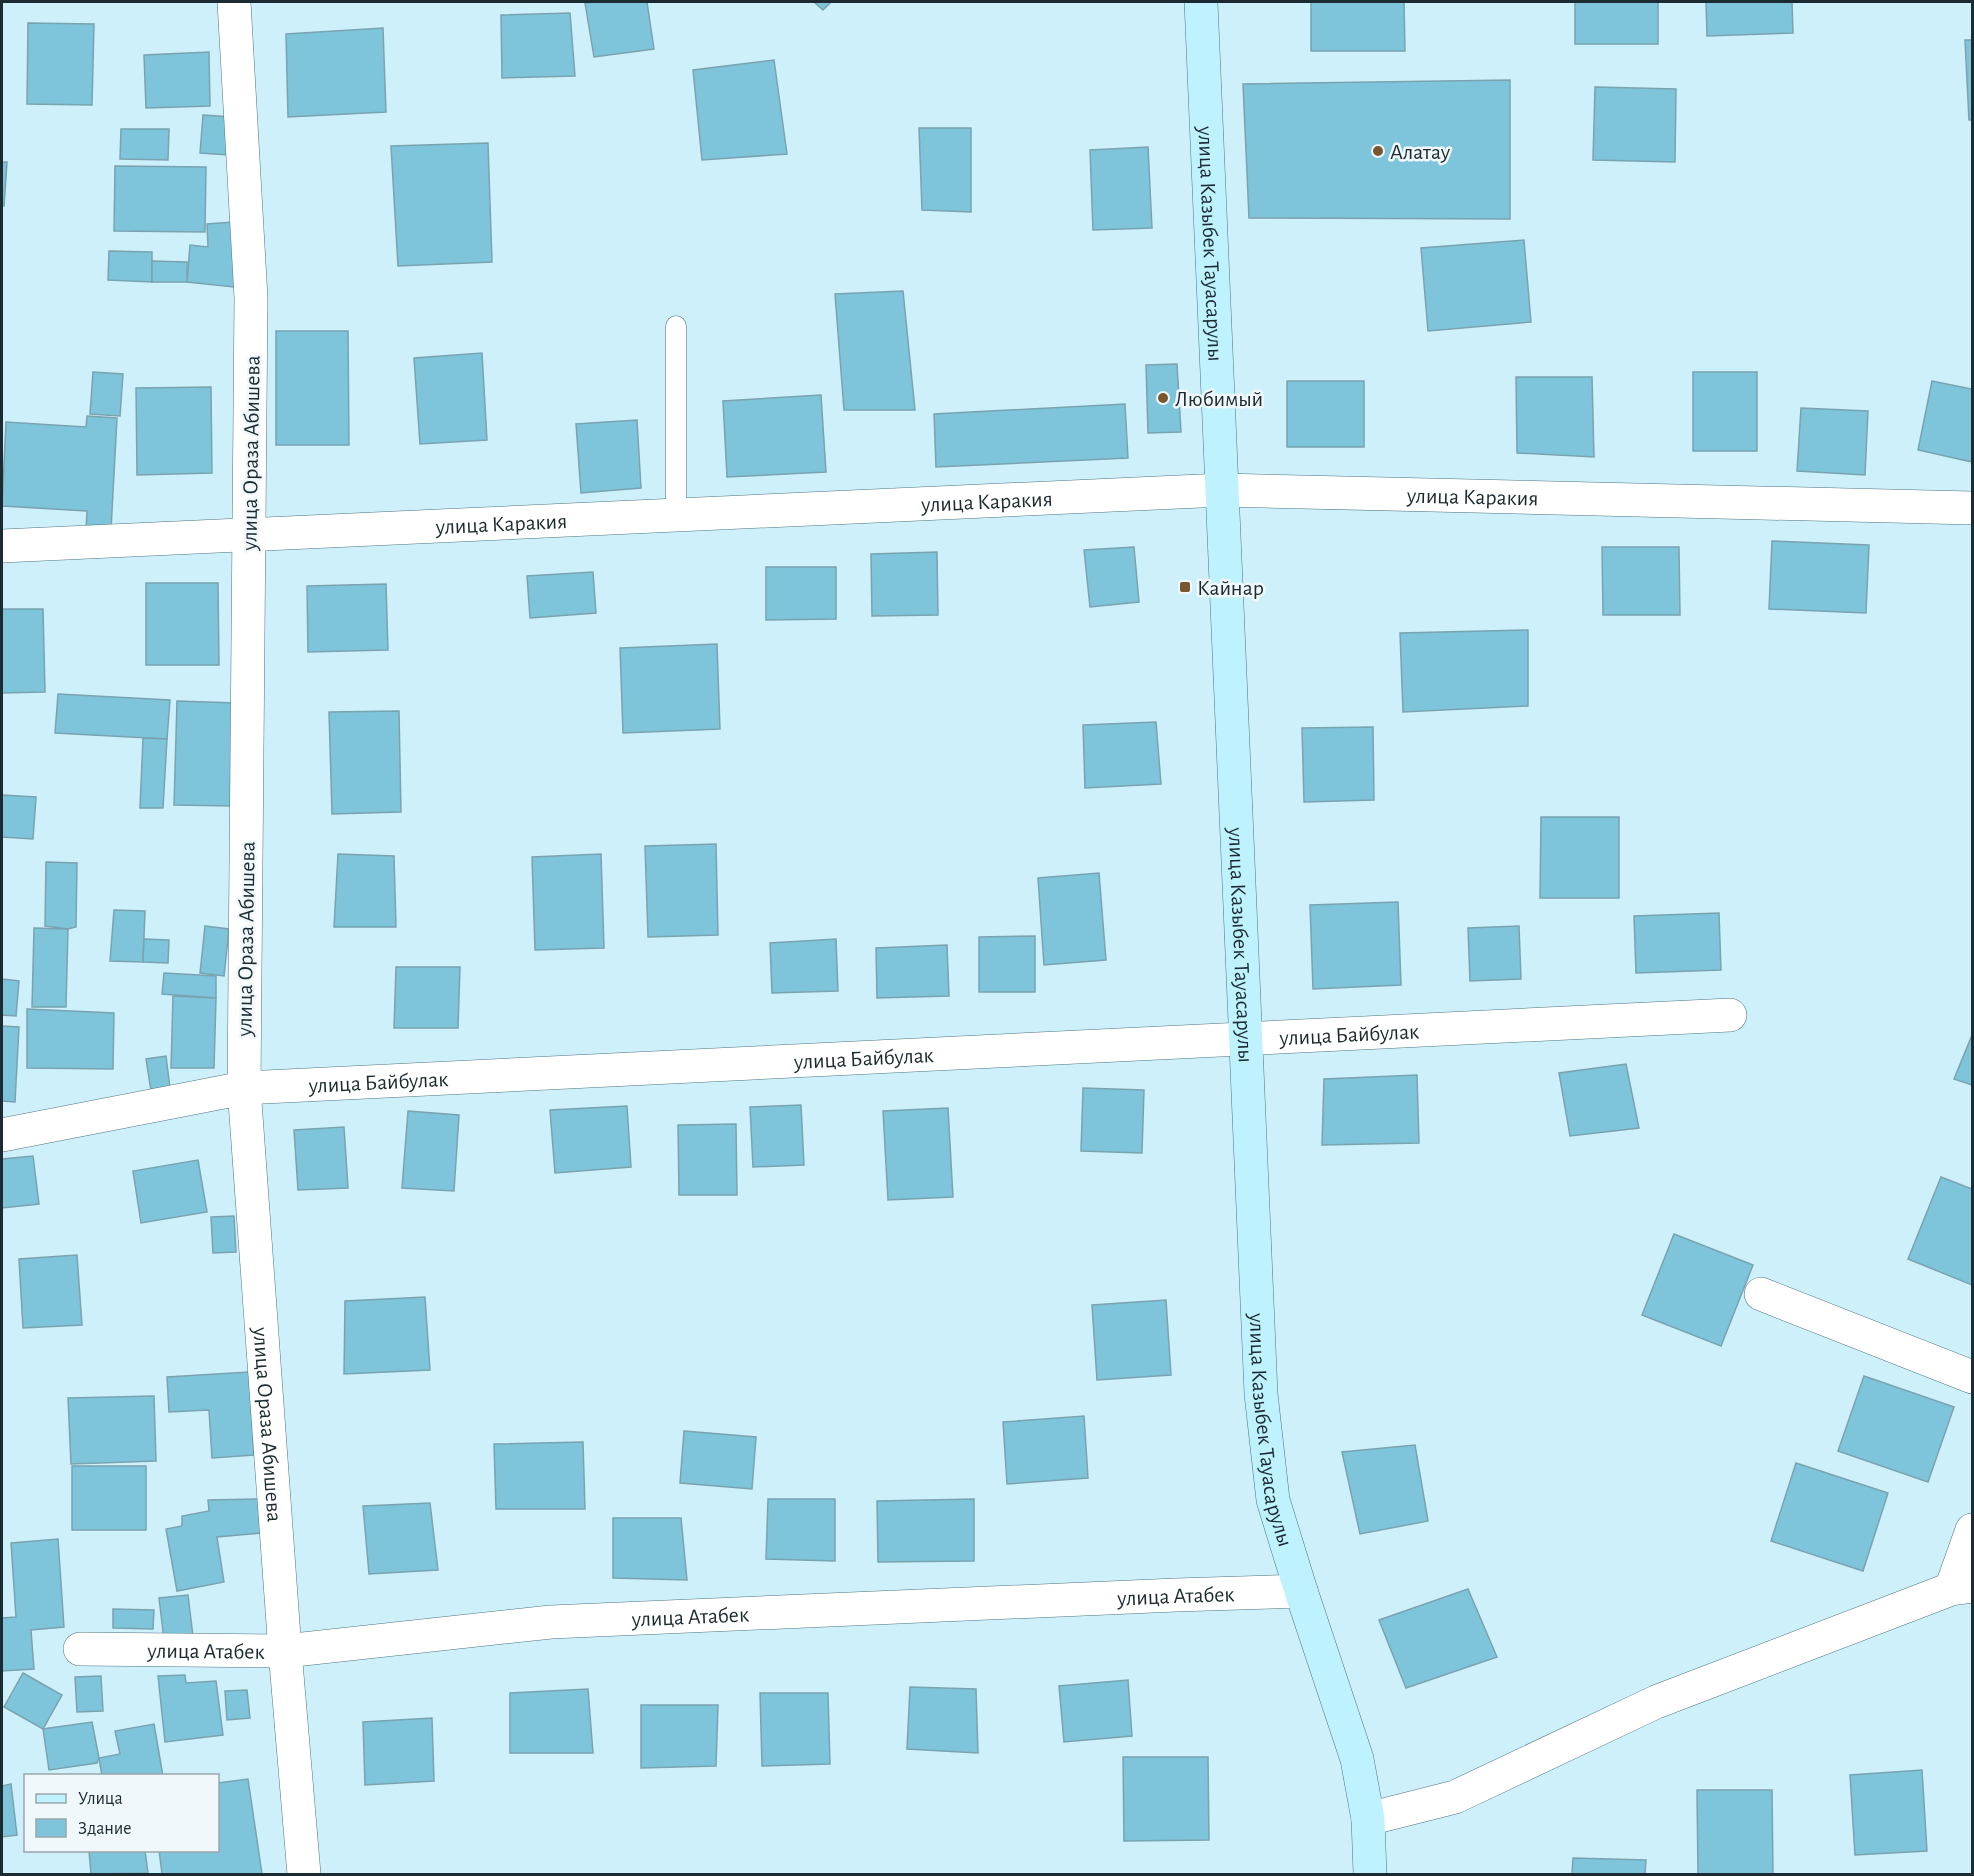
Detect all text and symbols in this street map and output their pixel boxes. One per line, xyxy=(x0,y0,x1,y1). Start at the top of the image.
street label: улица Казыбек Тауасарулы xyxy=(1194,125,1226,362)
place label: Алатау xyxy=(1390,141,1451,163)
marker: Алатау xyxy=(1371,144,1385,158)
street label: улица Ораза Абишева xyxy=(238,355,264,552)
place label: Любимый xyxy=(1175,388,1263,410)
marker: Любимый xyxy=(1156,391,1170,405)
street label: улица Каракия xyxy=(1406,484,1539,510)
street label: улица Каракия xyxy=(920,488,1053,516)
street label: улица Каракия xyxy=(434,510,568,538)
place label: Кайнар xyxy=(1197,577,1264,599)
marker: Кайнар xyxy=(1178,580,1192,594)
street label: улица Казыбек Тауасарулы xyxy=(1225,826,1257,1063)
street label: улица Ораза Абишева xyxy=(233,841,259,1038)
street label: улица Байбулак xyxy=(1278,1020,1420,1049)
street label: улица Байбулак xyxy=(792,1044,934,1073)
street label: улица Байбулак xyxy=(307,1068,449,1097)
street label: улица Казыбек Тауасарулы xyxy=(1245,1312,1297,1549)
street label: улица Ораза Абишева xyxy=(249,1325,286,1523)
street label: улица Атабек xyxy=(1116,1583,1235,1610)
street label: улица Атабек xyxy=(630,1603,749,1631)
street label: улица Атабек xyxy=(146,1640,265,1663)
legend xyxy=(24,1774,219,1852)
text: Улица xyxy=(78,1790,123,1808)
text: Здание xyxy=(78,1820,132,1838)

